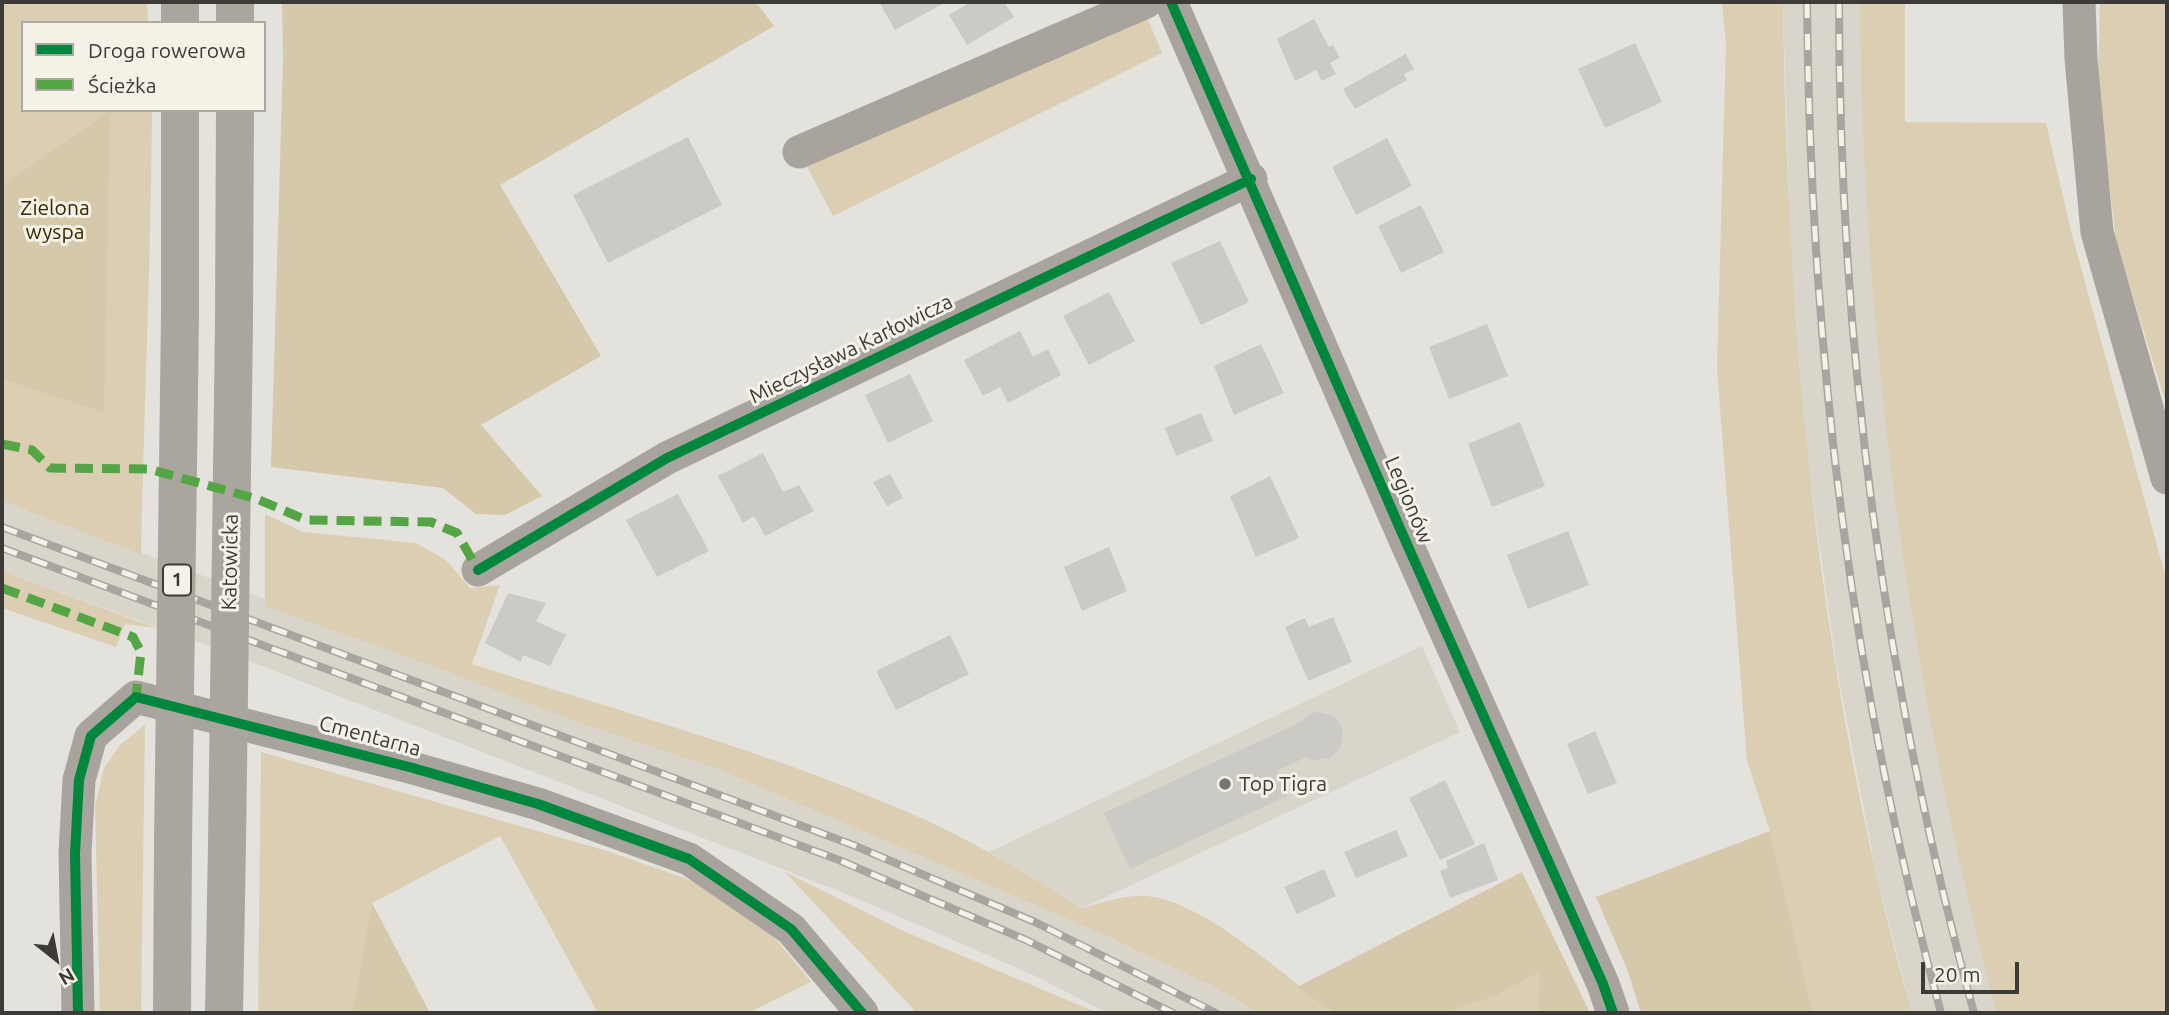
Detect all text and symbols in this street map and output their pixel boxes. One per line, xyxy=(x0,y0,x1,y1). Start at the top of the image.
legend xyxy=(21,21,266,112)
text: Droga rowerowa xyxy=(88,38,246,62)
text: Ścieżka xyxy=(88,73,157,97)
park label: Zielona wyspa xyxy=(20,195,90,245)
street label: Mieczysława Karłowicza xyxy=(745,289,957,409)
street label: Legionów xyxy=(1379,453,1439,547)
street label: Katowicka xyxy=(217,513,243,611)
road number: 1 xyxy=(163,565,191,596)
street label: Cmentarna xyxy=(316,710,424,762)
place label: Top Tigra xyxy=(1239,771,1327,797)
marker: Top Tigra xyxy=(1217,776,1233,792)
north arrow xyxy=(21,924,91,994)
scale bar xyxy=(1924,948,2022,992)
text: 20 m xyxy=(1934,962,1981,986)
text: N xyxy=(55,964,79,990)

